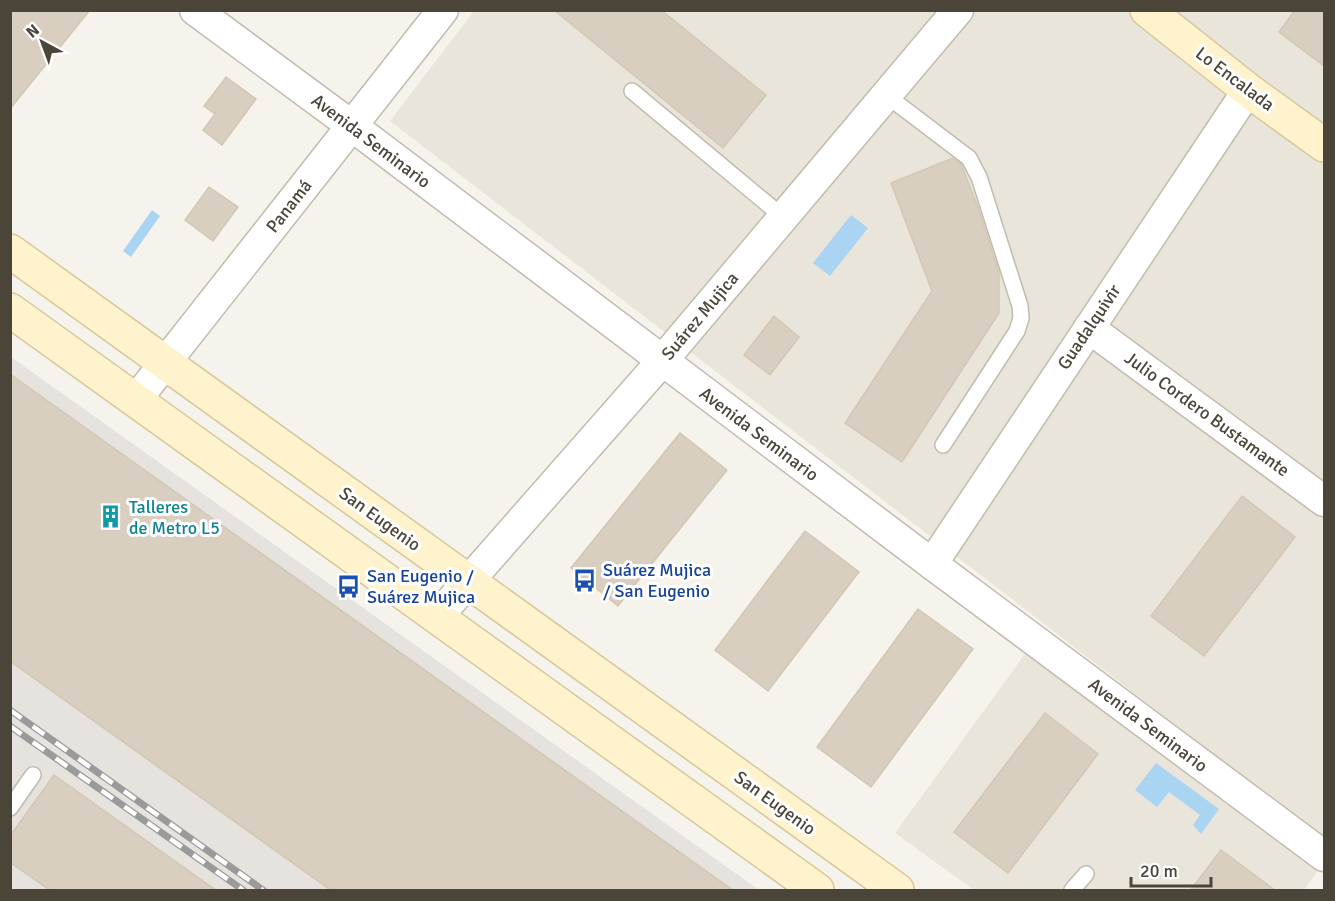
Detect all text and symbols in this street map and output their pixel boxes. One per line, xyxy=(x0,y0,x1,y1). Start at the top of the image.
north arrow xyxy=(12,12,72,72)
text: N xyxy=(22,20,44,43)
street label: Lo Encalada xyxy=(1191,42,1279,116)
street label: Avenida Seminario xyxy=(307,89,435,193)
street label: Panamá xyxy=(261,175,317,237)
street label: Suárez Mujica xyxy=(657,268,743,364)
street label: Guadalquivir xyxy=(1053,280,1126,374)
street label: Julio Cordero Bustamante xyxy=(1120,347,1294,481)
street label: Avenida Seminario xyxy=(695,382,823,486)
street label: San Eugenio xyxy=(335,482,425,556)
place label: Talleres de Metro L5 xyxy=(129,496,220,539)
building icon: Talleres de Metro L5 xyxy=(98,504,124,530)
place label: Suárez Mujica / San Eugenio xyxy=(603,559,711,602)
place label: San Eugenio / Suárez Mujica xyxy=(367,565,475,608)
bus stop icon: Suárez Mujica / San Eugenio xyxy=(572,567,598,593)
bus stop icon: San Eugenio / Suárez Mujica xyxy=(336,573,362,599)
street label: Avenida Seminario xyxy=(1084,673,1212,777)
street label: San Eugenio xyxy=(730,766,820,840)
scale bar xyxy=(1131,850,1210,888)
text: 20 m xyxy=(1140,860,1178,882)

